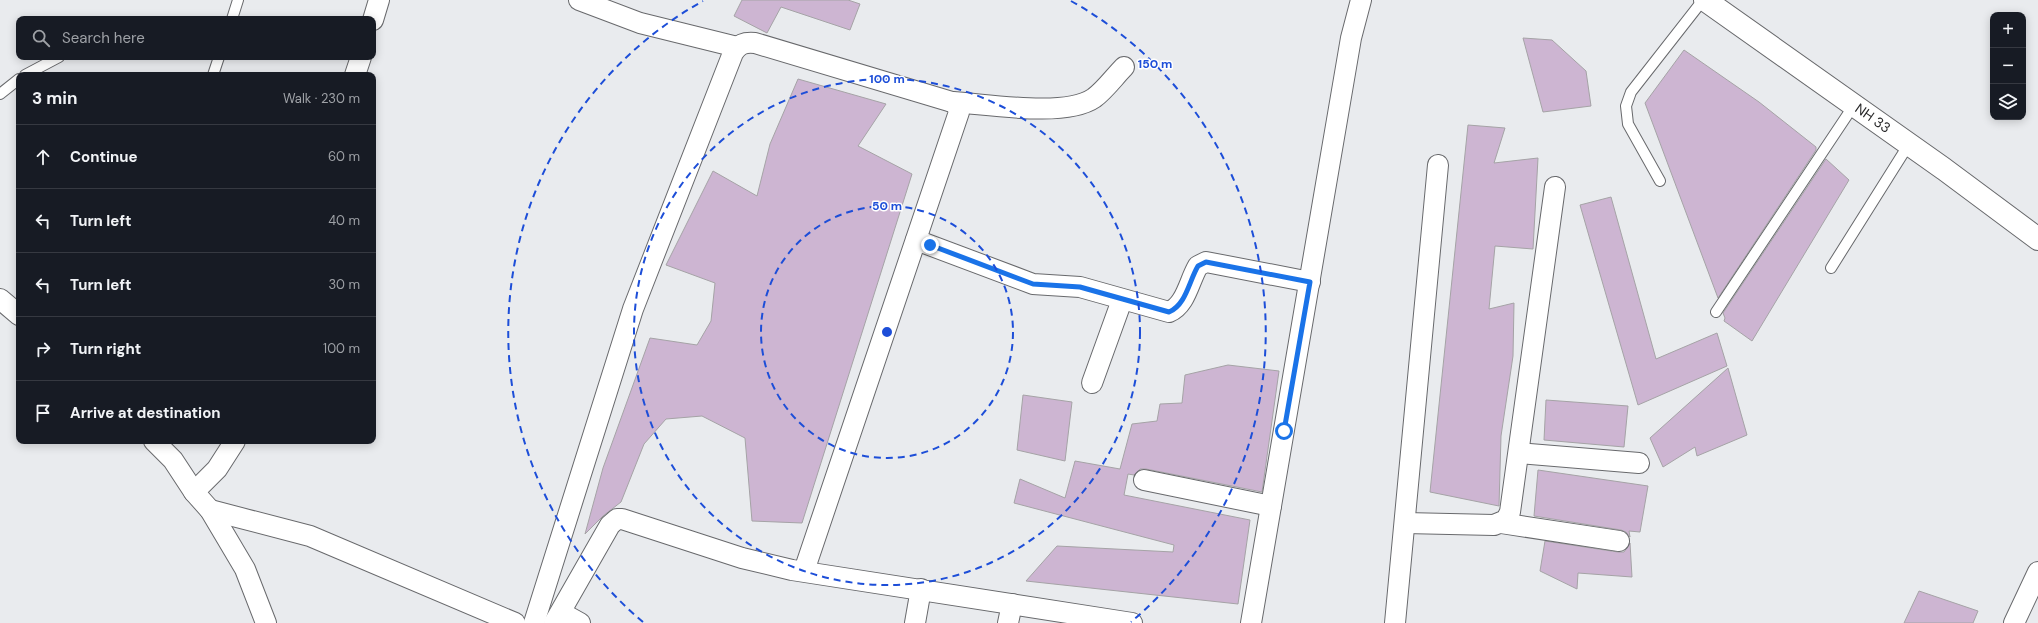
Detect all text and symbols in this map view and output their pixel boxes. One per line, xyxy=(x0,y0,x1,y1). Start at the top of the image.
map controls xyxy=(1990,12,2026,120)
button: + xyxy=(1990,12,2026,48)
search box xyxy=(16,16,376,60)
icon: search xyxy=(30,27,52,49)
text: Search here xyxy=(62,28,145,48)
button: − xyxy=(1990,48,2026,84)
text: 150 m xyxy=(1138,56,1172,72)
text: 100 m xyxy=(869,71,905,87)
button: layers xyxy=(1990,84,2026,120)
text: 3 min xyxy=(32,87,77,109)
text: Walk · 230 m xyxy=(283,90,360,107)
street label: NH 33 xyxy=(1852,99,1894,137)
icon: ahead xyxy=(32,146,54,168)
text: Continue xyxy=(70,147,138,167)
text: 60 m xyxy=(328,148,360,165)
text: 50 m xyxy=(872,198,902,214)
icon: left xyxy=(32,210,54,232)
text: Turn left xyxy=(70,211,131,231)
text: 40 m xyxy=(328,212,360,229)
route end xyxy=(921,236,939,254)
icon: left xyxy=(32,274,54,296)
text: Turn left xyxy=(70,275,131,295)
text: 30 m xyxy=(328,276,360,293)
centre of rings xyxy=(880,325,894,339)
icon: right xyxy=(32,338,54,360)
text: Turn right xyxy=(70,339,141,359)
text: 100 m xyxy=(323,340,360,357)
icon: arrive xyxy=(32,402,54,424)
text: Arrive at destination xyxy=(70,403,221,423)
route start xyxy=(1275,422,1293,440)

